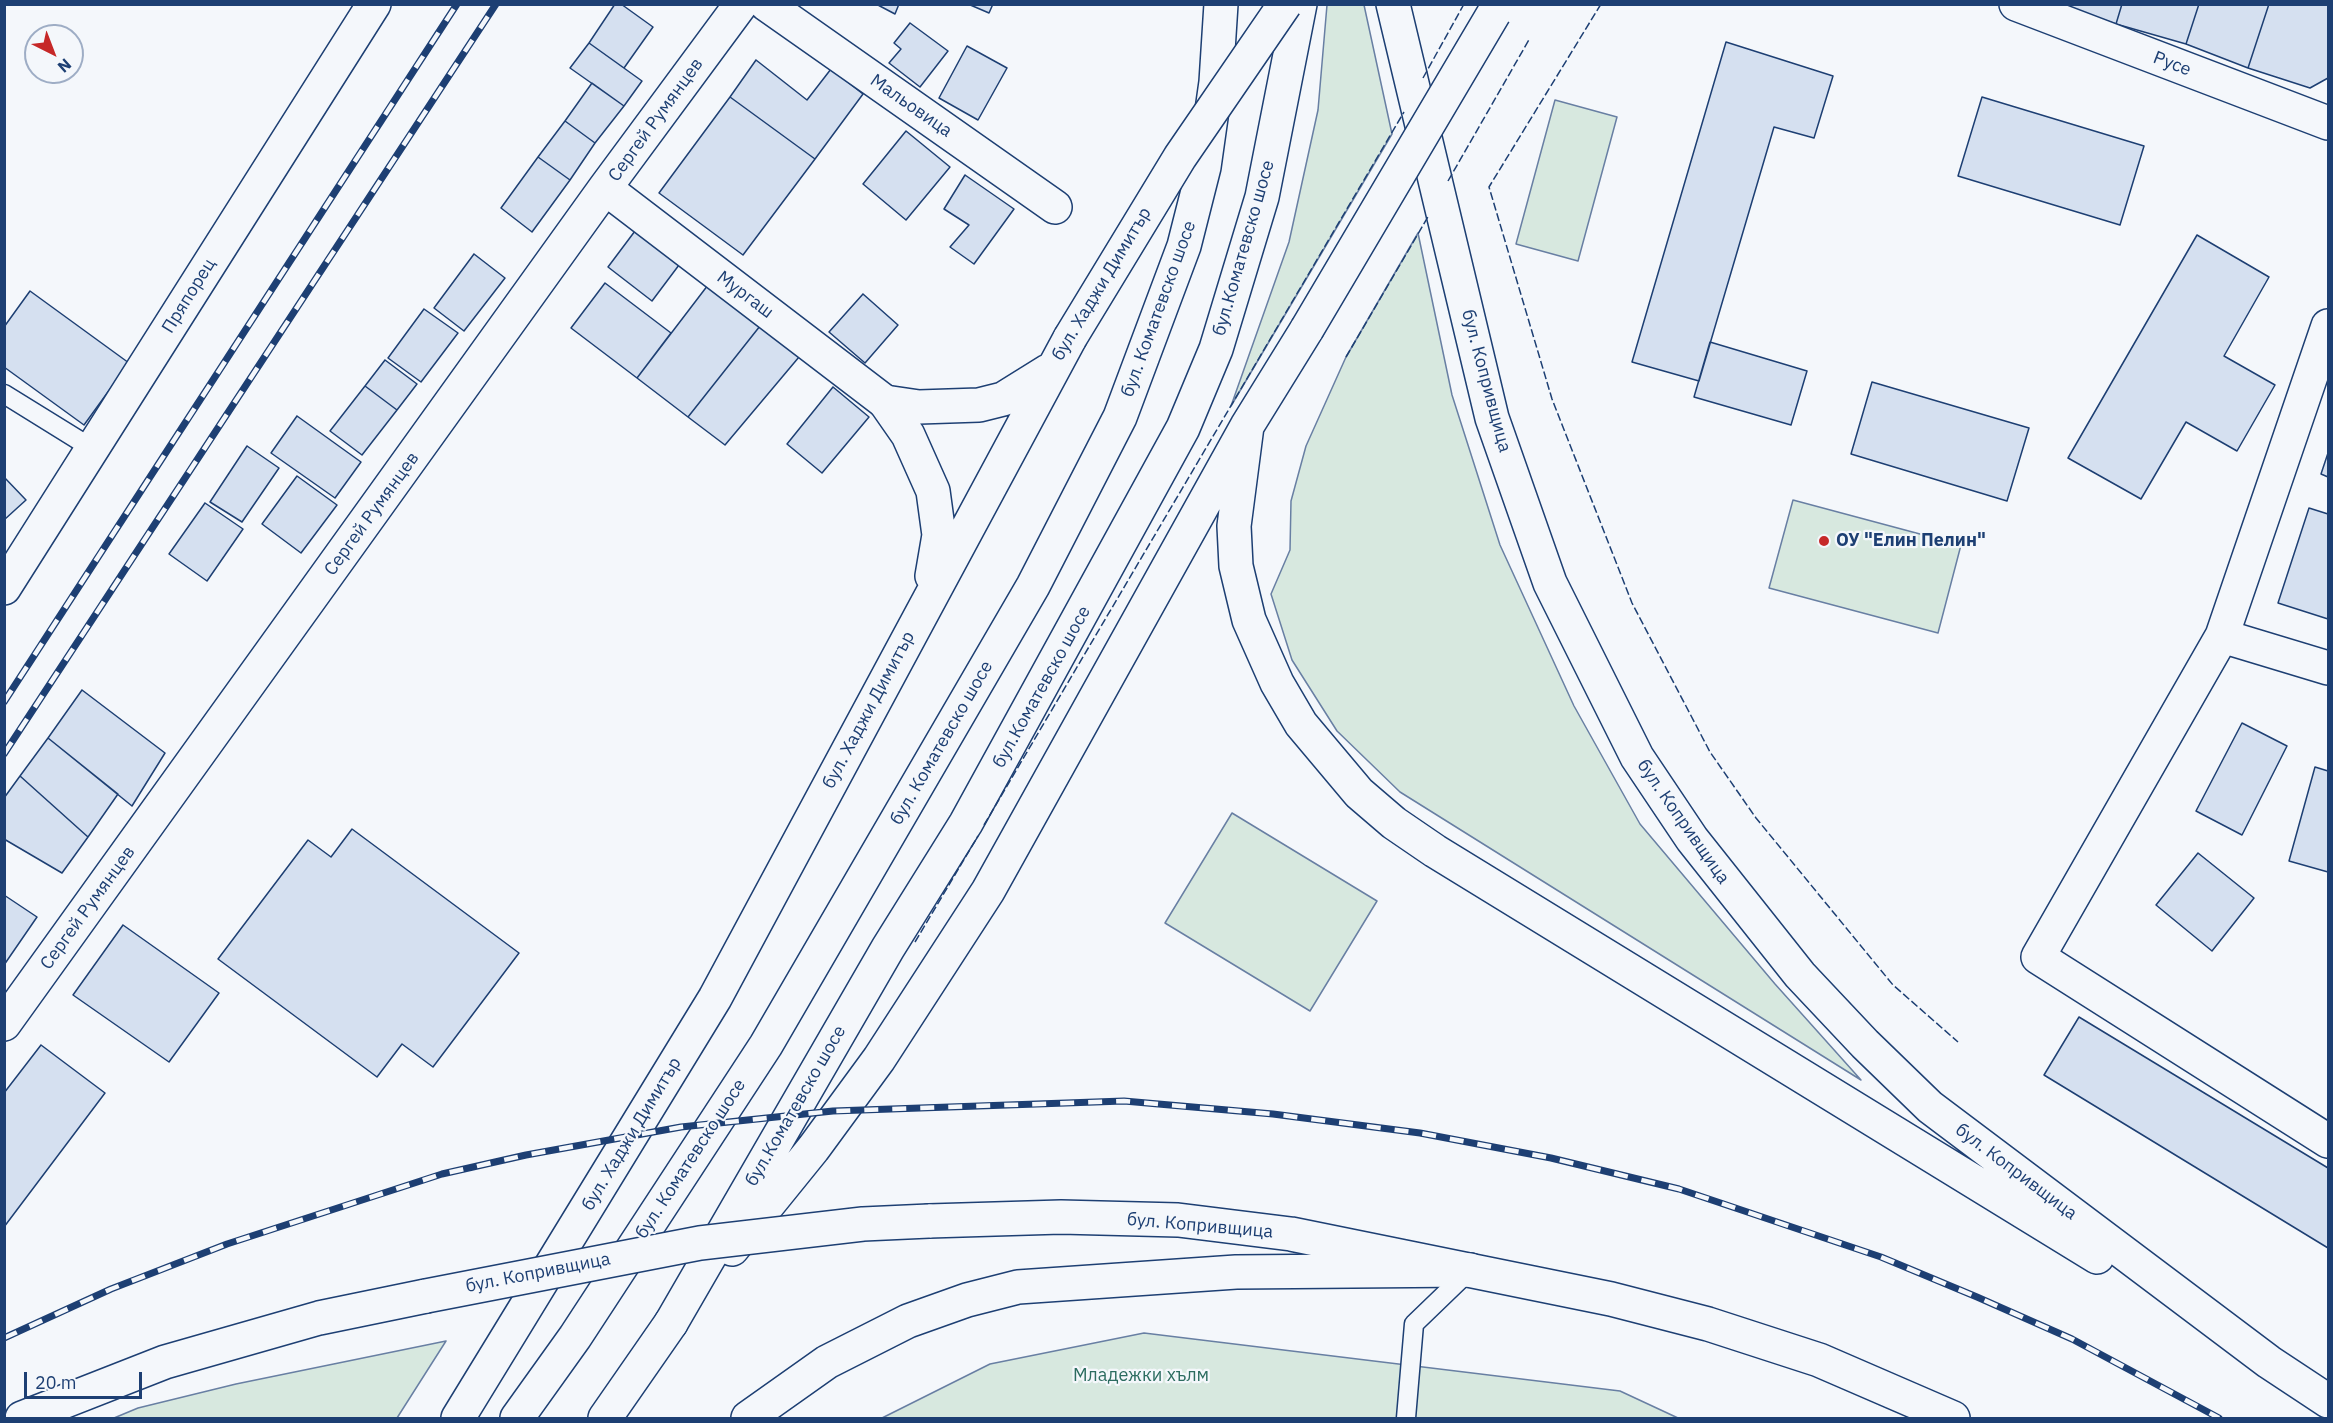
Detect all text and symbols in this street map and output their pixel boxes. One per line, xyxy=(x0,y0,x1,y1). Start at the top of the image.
north arrow xyxy=(24,24,84,84)
street label: Русе xyxy=(2150,47,2194,81)
street label: Сергей Румянцев xyxy=(604,54,708,186)
text: N xyxy=(54,55,76,77)
street label: Мальовица xyxy=(866,70,956,142)
street label: бул.Коматевско шосе xyxy=(1209,158,1279,338)
street label: бул. Хаджи Димитър xyxy=(1048,203,1156,365)
street label: бул. Коматевско шосе xyxy=(1117,218,1201,400)
street label: Пряпорец xyxy=(158,255,220,337)
street label: Мургаш xyxy=(712,267,778,323)
street label: бул. Копривщица xyxy=(1457,307,1515,455)
street label: Сергей Румянцев xyxy=(320,448,424,580)
place label: ОУ "Елин Пелин" xyxy=(1836,530,1986,552)
marker: ОУ "Елин Пелин" xyxy=(1817,534,1831,548)
street label: бул.Коматевско шосе xyxy=(989,602,1095,772)
street label: бул. Хаджи Димитър xyxy=(818,628,920,792)
street label: бул. Коматевско шосе xyxy=(886,657,998,829)
street label: бул. Копривщица xyxy=(1632,756,1734,888)
street label: Сергей Румянцев xyxy=(36,842,140,974)
street label: бул.Коматевско шосе xyxy=(741,1022,851,1190)
street label: бул. Хаджи Димитър xyxy=(578,1053,686,1215)
street label: бул. Коматевско шосе xyxy=(631,1075,751,1243)
street label: бул. Копривщица xyxy=(1951,1119,2081,1225)
street label: бул. Копривщица xyxy=(1126,1209,1274,1243)
street label: бул. Копривщица xyxy=(464,1248,612,1298)
scale bar xyxy=(27,1360,146,1398)
park label: Младежки хълм xyxy=(1073,1365,1209,1387)
text: 20 m xyxy=(35,1371,77,1394)

